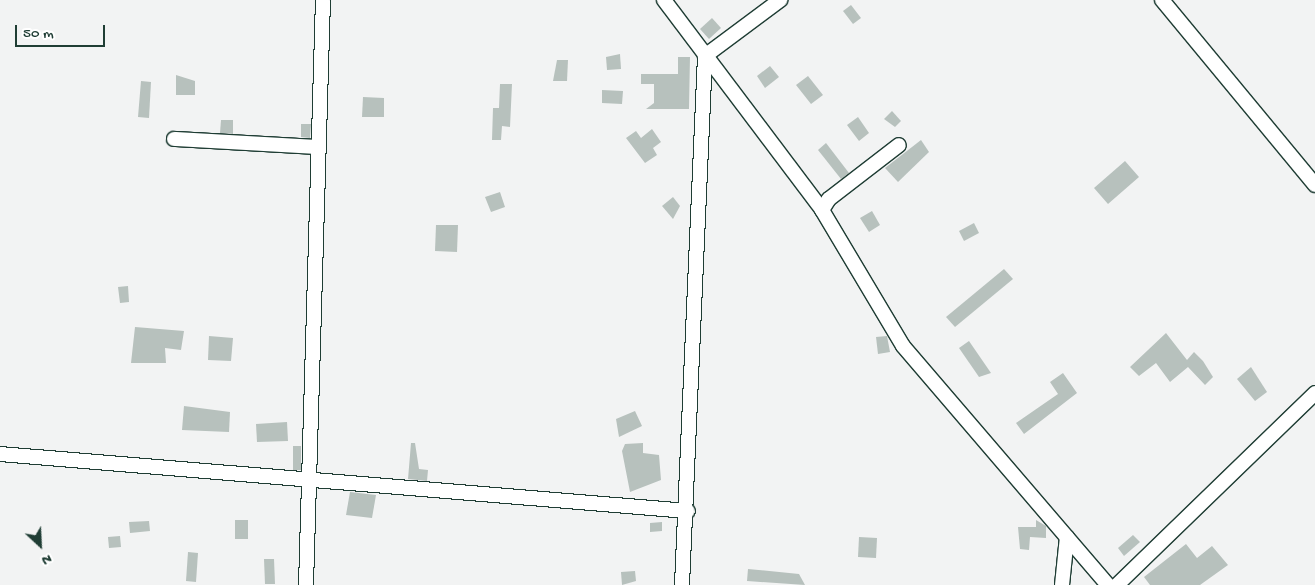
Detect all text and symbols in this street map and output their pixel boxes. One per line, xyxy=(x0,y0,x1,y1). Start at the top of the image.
scale bar xyxy=(18,15,108,47)
text: 50 m xyxy=(23,25,54,43)
north arrow xyxy=(15,520,65,570)
text: N xyxy=(39,549,54,569)

